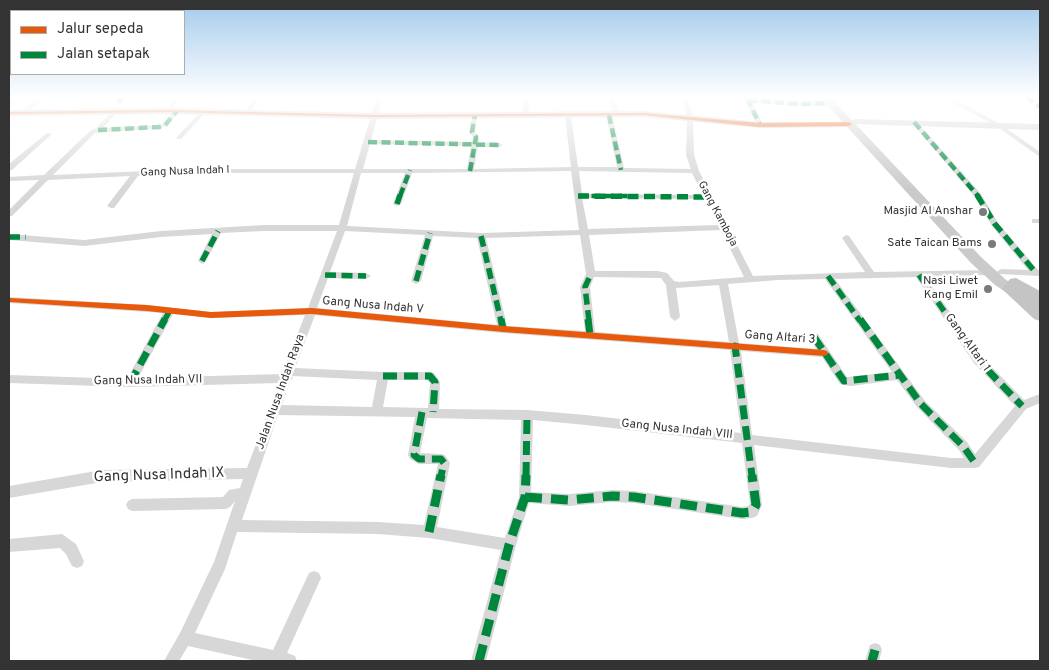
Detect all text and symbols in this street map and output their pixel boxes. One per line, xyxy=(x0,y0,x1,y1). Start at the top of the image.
legend xyxy=(10,10,185,75)
text: Jalur sepeda xyxy=(57,20,143,39)
text: Jalan setapak xyxy=(57,45,150,64)
street label: Gang Nusa Indah I xyxy=(140,164,230,180)
street label: Gang Kamboja xyxy=(694,179,740,249)
place label: Masjid Al Anshar xyxy=(884,205,973,219)
marker: Masjid Al Anshar xyxy=(977,206,989,218)
place label: Sate Taican Bams xyxy=(887,237,982,251)
marker: Sate Taican Bams xyxy=(986,238,998,250)
place label: Nasi Liwet Kang Emil xyxy=(923,275,978,303)
marker: Nasi Liwet Kang Emil xyxy=(982,283,994,295)
street label: Gang Nusa Indah V xyxy=(322,294,424,318)
street label: Gang Altari 1 xyxy=(941,311,993,375)
street label: Gang Altari 3 xyxy=(744,328,816,348)
street label: Jalan Nusa Indah Raya xyxy=(253,332,309,452)
street label: Gang Nusa Indah VII xyxy=(94,373,202,389)
street label: Gang Nusa Indah VIII xyxy=(621,417,733,443)
street label: Gang Nusa Indah IX xyxy=(93,465,225,487)

